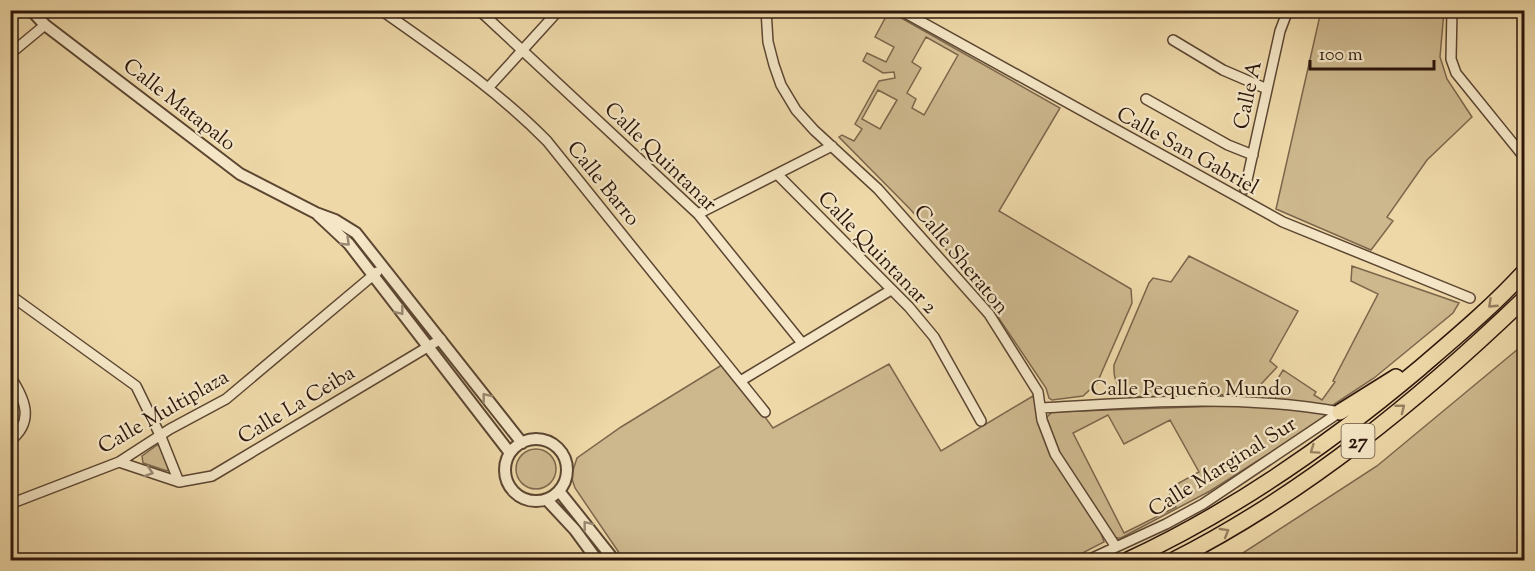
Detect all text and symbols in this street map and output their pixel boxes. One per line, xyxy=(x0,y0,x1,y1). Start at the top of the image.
scale bar xyxy=(1310,33,1434,71)
text: 100 m xyxy=(1319,43,1363,69)
street label: Calle Matapalo xyxy=(116,52,242,159)
street label: Calle A xyxy=(1227,58,1271,132)
street label: Calle Quintanar xyxy=(596,96,723,219)
street label: Calle San Gabriel xyxy=(1110,100,1264,203)
street label: Calle Barro xyxy=(559,135,646,233)
street label: Calle Quintanar 2 xyxy=(810,185,943,322)
street label: Calle Sheraton xyxy=(906,199,1015,322)
one-way arrow xyxy=(338,235,349,246)
one-way arrow xyxy=(1488,297,1499,308)
one-way arrow xyxy=(393,304,404,315)
street label: Calle La Ceiba xyxy=(233,359,362,453)
street label: Calle Multiplaza xyxy=(93,363,235,462)
street label: Calle Pequeño Mundo xyxy=(1091,375,1291,405)
one-way arrow xyxy=(482,393,493,404)
one-way arrow xyxy=(1395,404,1406,415)
street label: Calle Marginal Sur xyxy=(1143,410,1303,525)
road number: 27 xyxy=(1342,424,1374,458)
one-way arrow xyxy=(1310,443,1321,454)
one-way arrow xyxy=(143,465,154,477)
one-way arrow xyxy=(584,521,595,532)
one-way arrow xyxy=(1219,528,1229,539)

